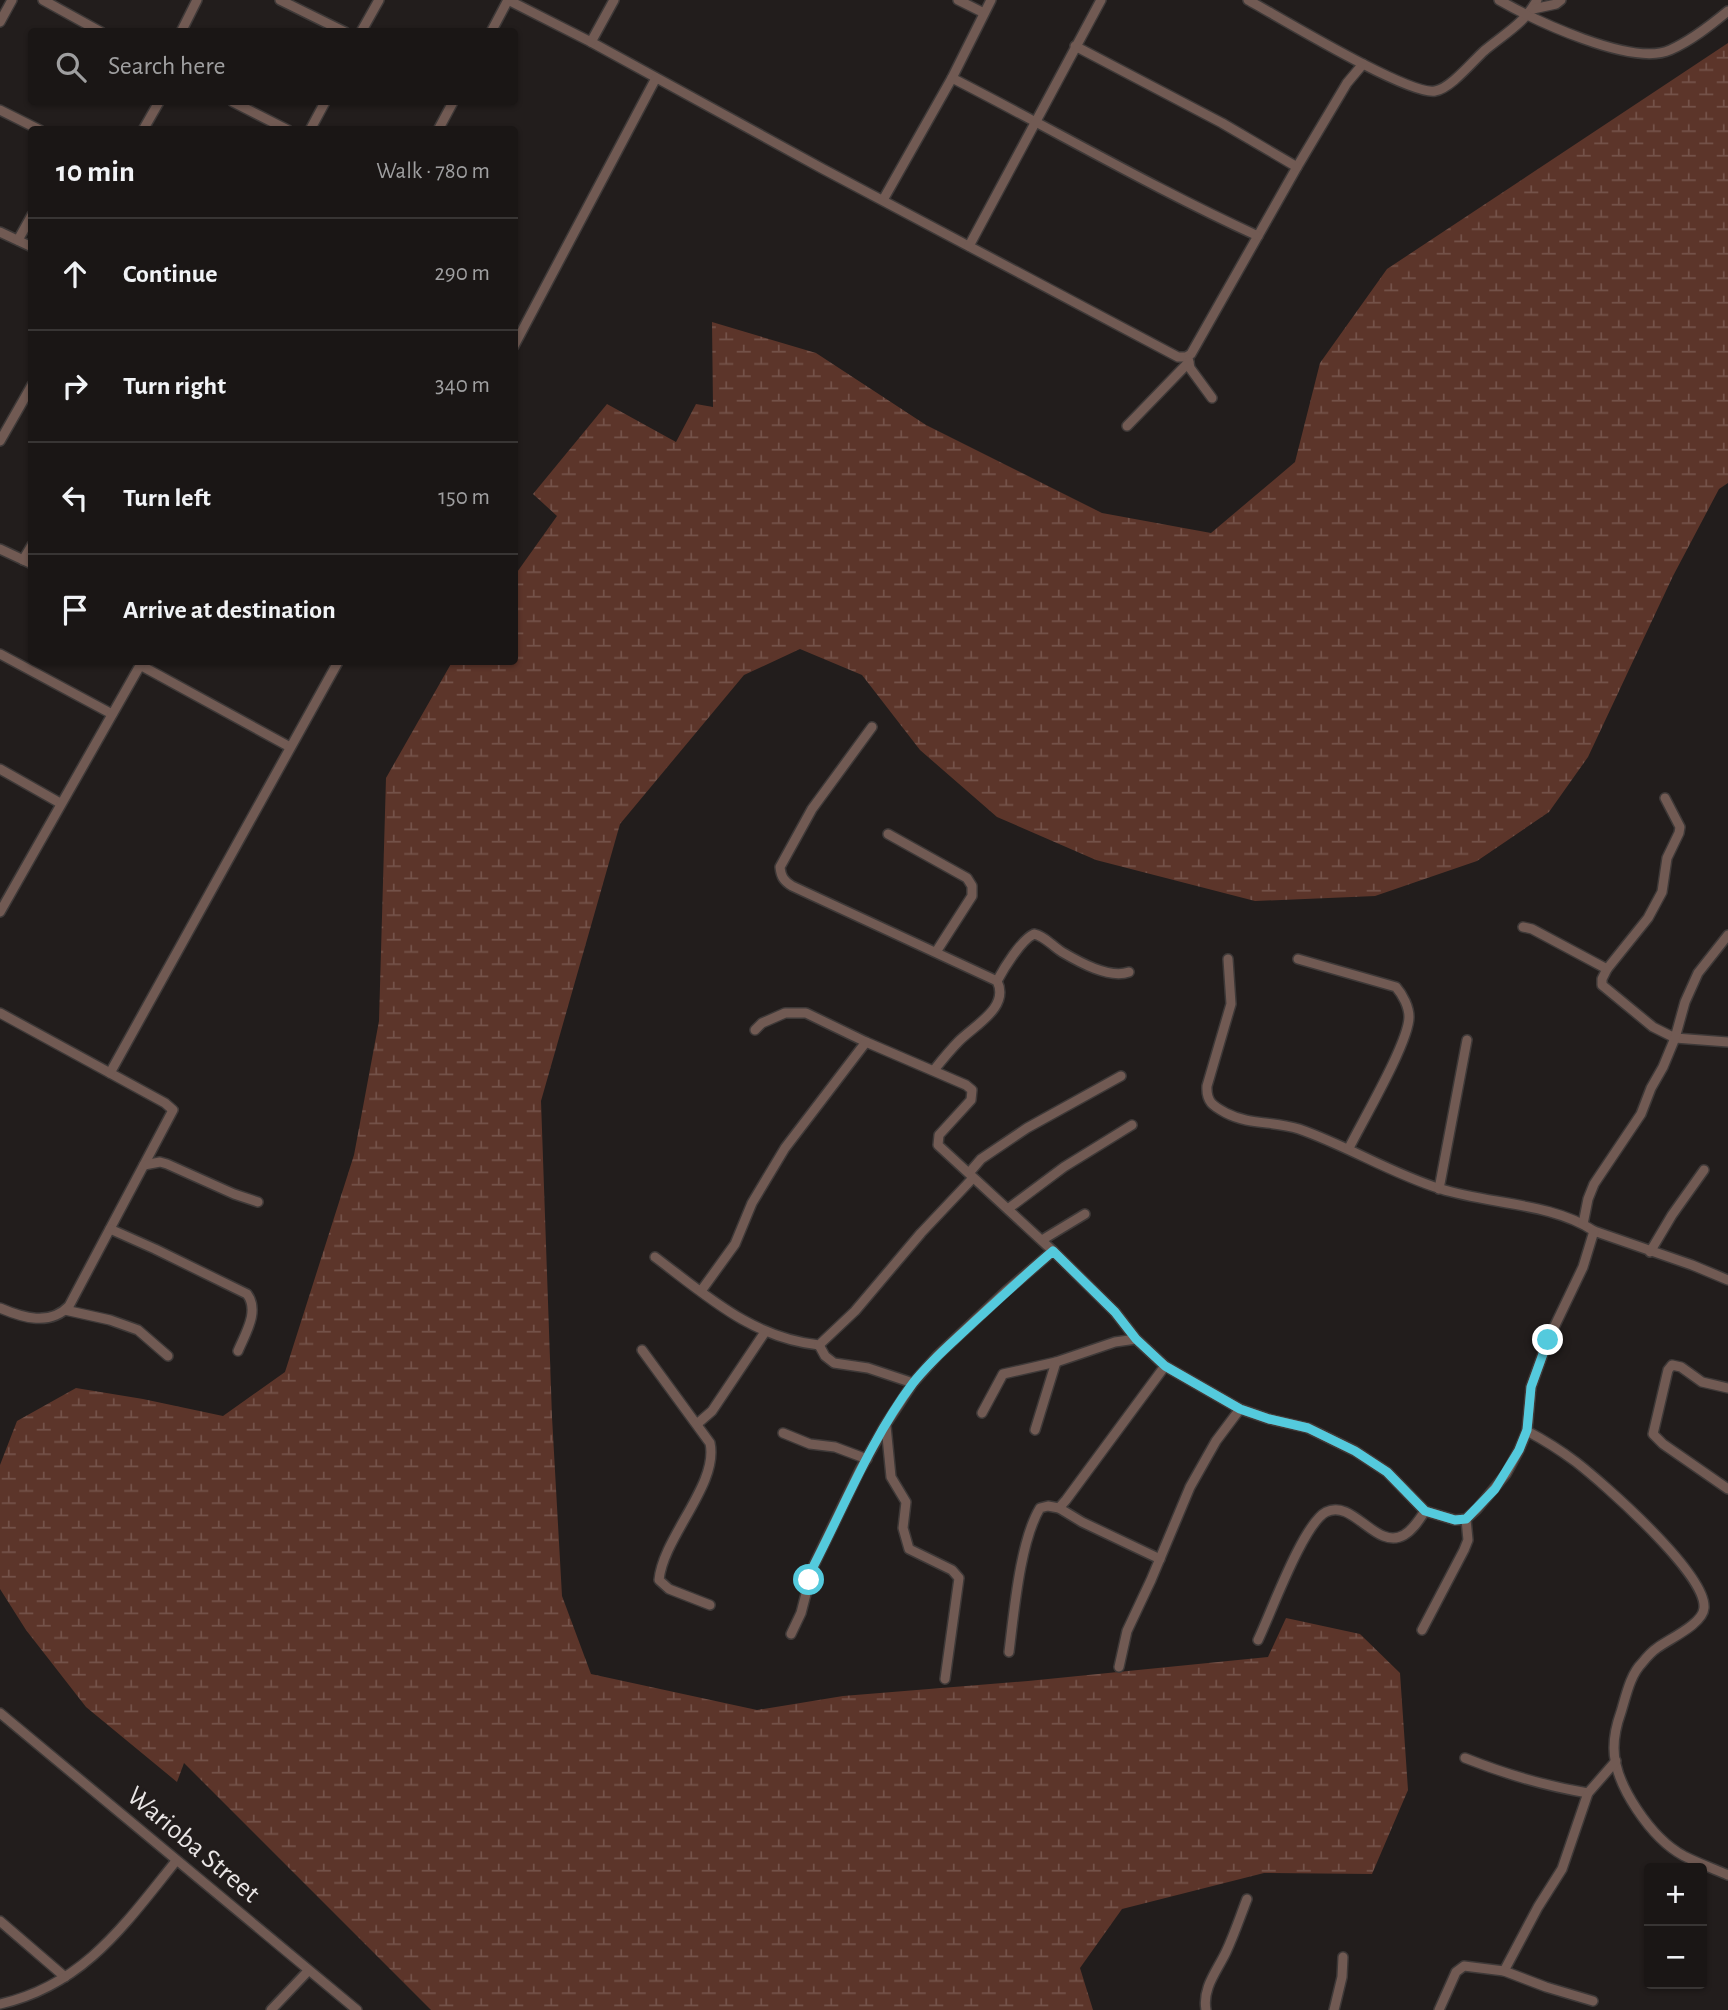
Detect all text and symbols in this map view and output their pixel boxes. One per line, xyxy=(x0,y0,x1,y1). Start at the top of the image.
search box xyxy=(28,28,518,105)
icon: search xyxy=(52,48,90,86)
text: Search here xyxy=(108,53,226,79)
text: 10 min xyxy=(56,157,135,187)
text: Walk · 780 m xyxy=(376,160,490,183)
icon: ahead xyxy=(56,255,94,293)
text: Continue xyxy=(123,261,218,287)
text: 290 m xyxy=(434,262,490,285)
icon: right xyxy=(56,367,94,405)
text: Turn right xyxy=(123,373,226,399)
text: 340 m xyxy=(435,374,490,397)
icon: left xyxy=(56,479,94,517)
text: Turn left xyxy=(123,485,211,511)
text: 150 m xyxy=(438,486,490,509)
icon: arrive xyxy=(56,591,94,629)
text: Arrive at destination xyxy=(123,597,336,623)
route end xyxy=(1532,1324,1563,1355)
route start xyxy=(793,1564,824,1595)
street label: Warioba Street xyxy=(121,1782,265,1908)
map controls xyxy=(1644,1863,1707,1989)
button: + xyxy=(1644,1863,1707,1926)
button: − xyxy=(1644,1926,1707,1989)

